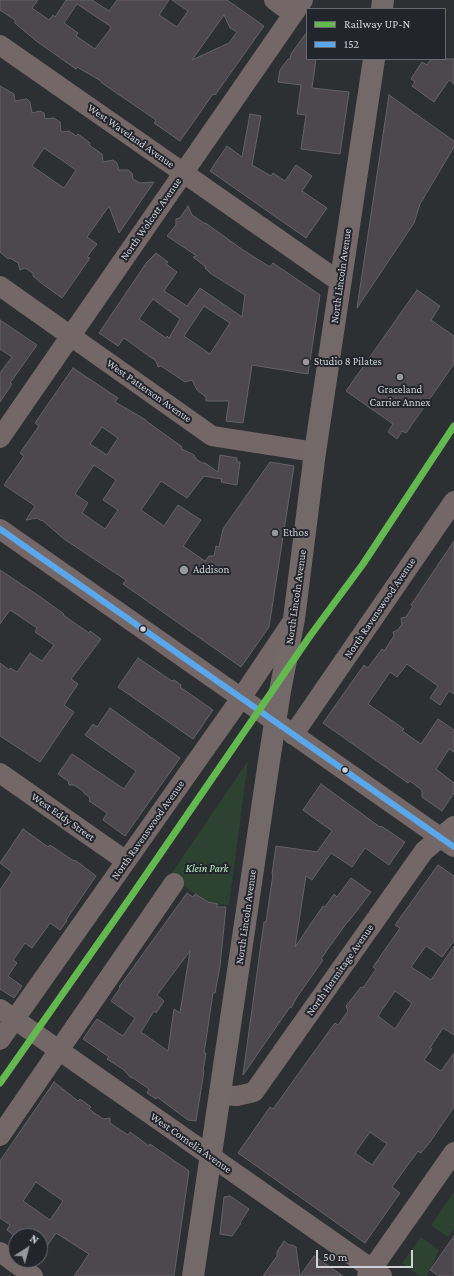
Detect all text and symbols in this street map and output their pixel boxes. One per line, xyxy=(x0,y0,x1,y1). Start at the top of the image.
legend xyxy=(306,8,446,60)
text: Railway UP-N xyxy=(344,17,410,31)
text: 152 xyxy=(344,37,359,51)
street label: West Waveland Avenue xyxy=(85,101,177,171)
street label: North Wolcott Avenue xyxy=(118,175,184,263)
street label: North Lincoln Avenue xyxy=(328,228,354,324)
place label: Studio 8 Pilates xyxy=(314,355,382,369)
street label: West Patterson Avenue xyxy=(104,357,194,425)
marker: Studio 8 Pilates xyxy=(301,357,311,367)
marker: Graceland Carrier Annex xyxy=(395,372,405,382)
place label: Graceland Carrier Annex xyxy=(370,383,430,409)
place label: Ethos xyxy=(283,526,308,540)
marker: Ethos xyxy=(270,528,280,538)
street label: North Lincoln Avenue xyxy=(283,549,309,645)
street label: North Ravenswood Avenue xyxy=(341,555,419,661)
place label: Addison xyxy=(193,563,229,577)
marker: Addison xyxy=(178,564,190,576)
unlabelled marker xyxy=(138,624,148,634)
unlabelled marker xyxy=(340,765,350,775)
street label: North Ravenswood Avenue xyxy=(109,778,187,882)
street label: West Eddy Street xyxy=(29,790,97,844)
park label: Klein Park xyxy=(186,862,228,876)
street label: North Lincoln Avenue xyxy=(233,869,259,965)
street label: North Hermitage Avenue xyxy=(303,922,377,1018)
street label: West Cornelia Avenue xyxy=(148,1110,234,1176)
north arrow xyxy=(8,1228,48,1268)
text: N xyxy=(28,1232,41,1246)
scale bar xyxy=(318,1242,415,1268)
text: 50 m xyxy=(323,1250,347,1264)

